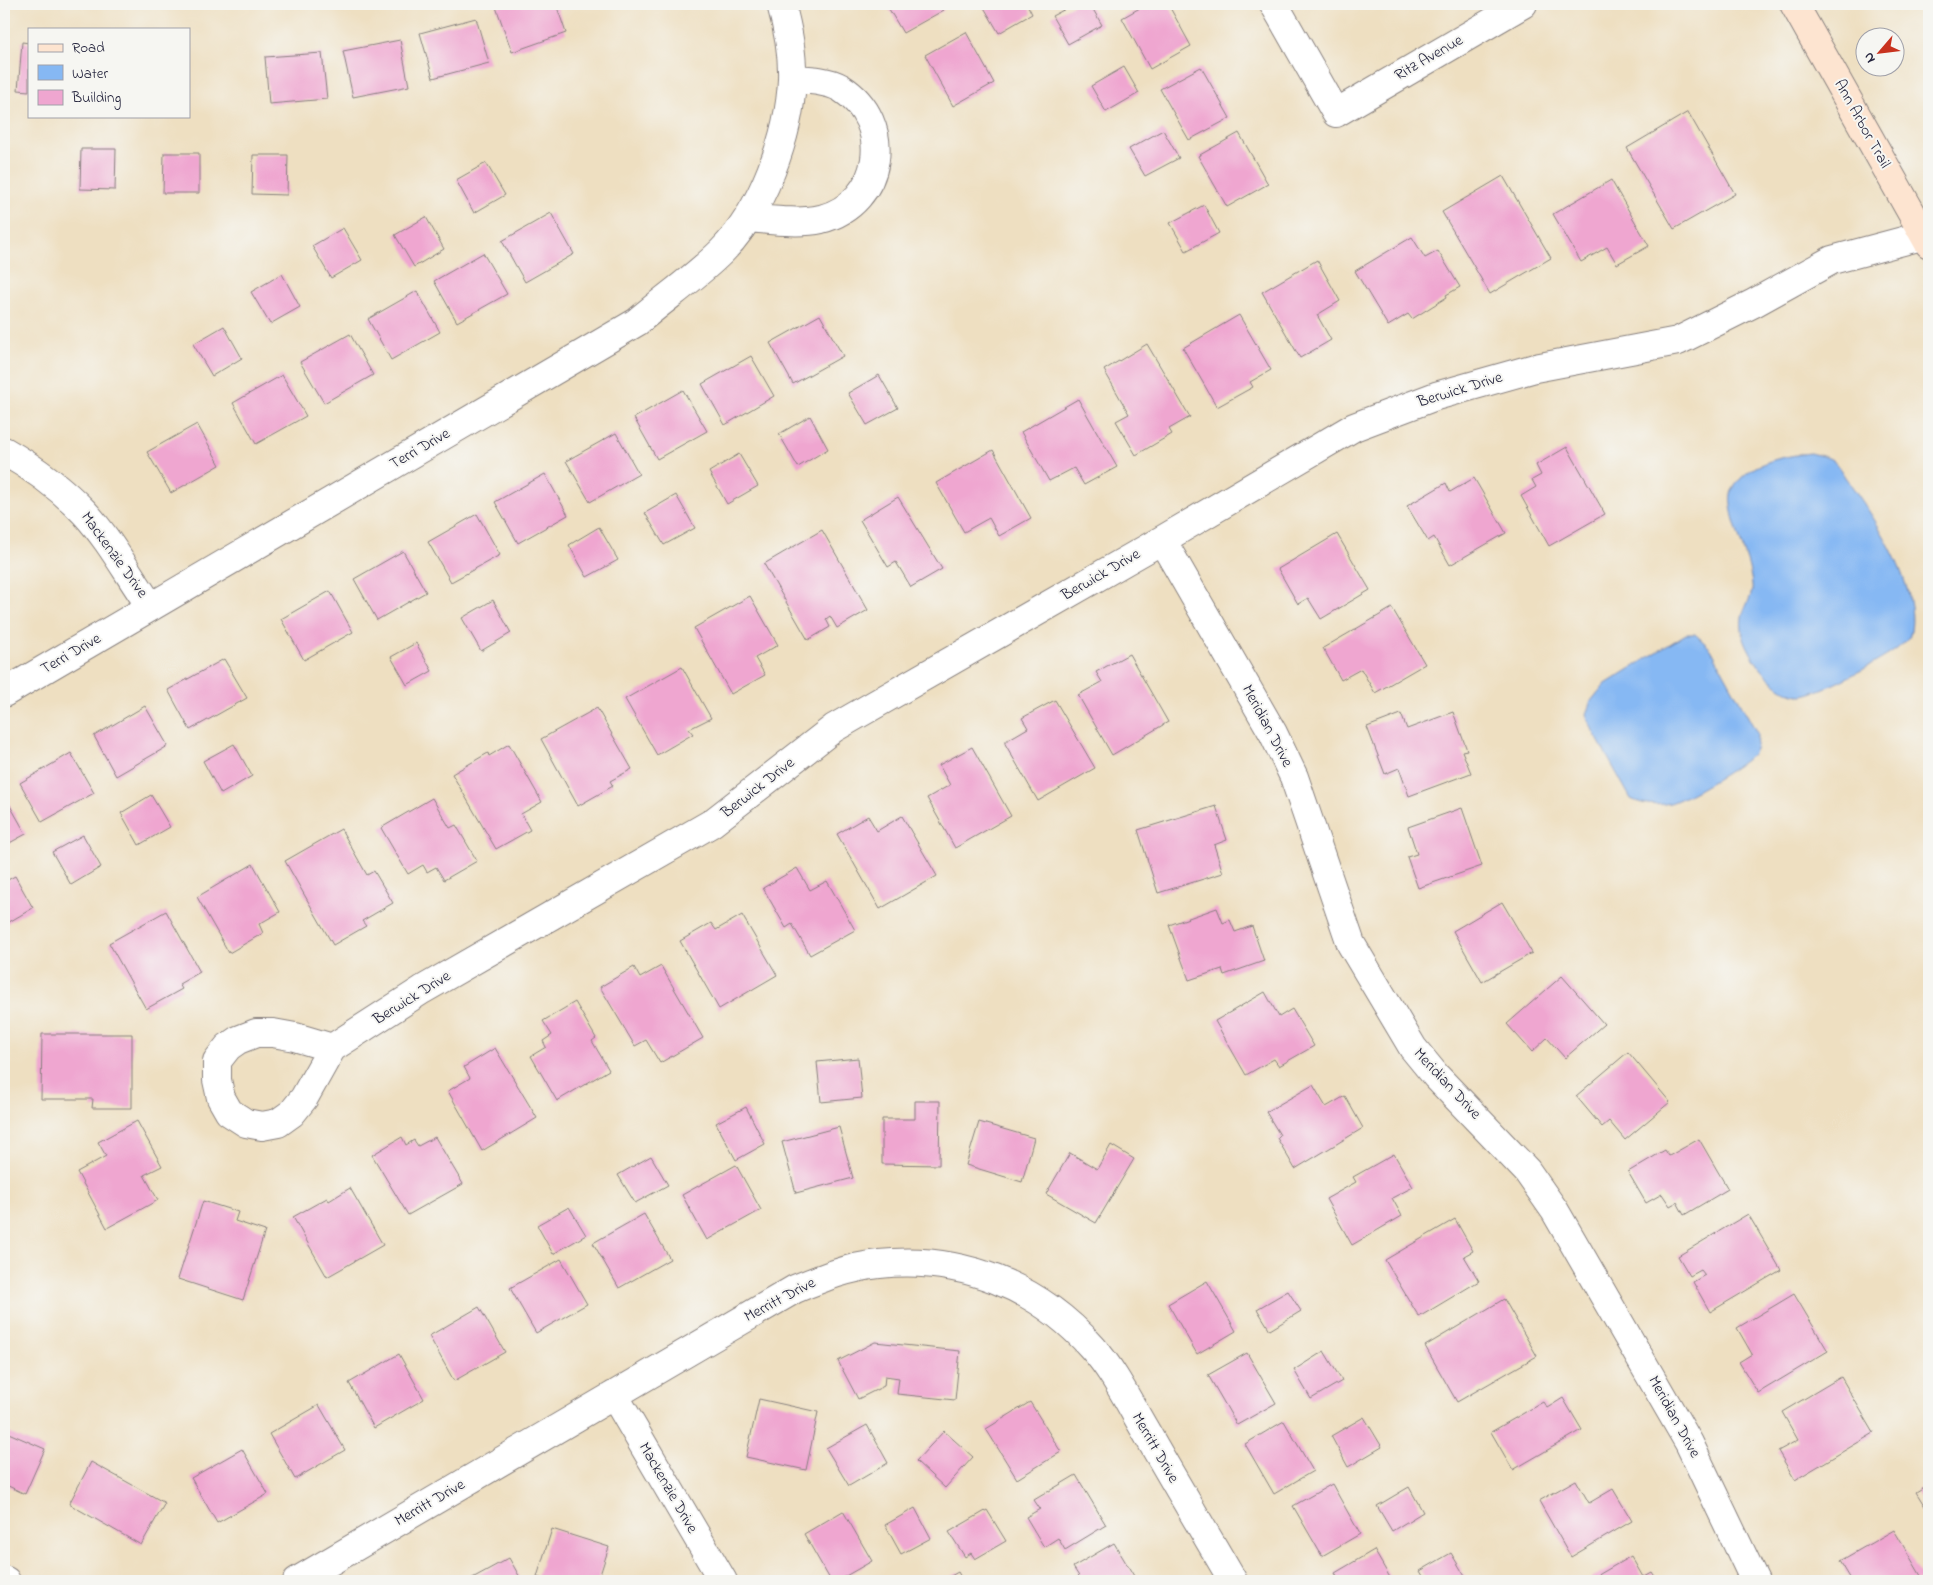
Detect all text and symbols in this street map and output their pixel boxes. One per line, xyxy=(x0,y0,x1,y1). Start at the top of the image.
legend xyxy=(28,28,190,118)
street label: Ritz Avenue xyxy=(1390,28,1468,87)
north arrow xyxy=(1856,28,1906,78)
text: Road xyxy=(72,37,105,59)
text: N xyxy=(1858,48,1881,67)
text: Water xyxy=(72,63,108,85)
street label: Ann Arbor Trail xyxy=(1828,75,1897,173)
text: Building xyxy=(71,87,121,110)
street label: Berwick Drive xyxy=(1414,365,1506,415)
street label: Terri Drive xyxy=(385,422,456,476)
street label: Mackenzie Drive xyxy=(74,507,154,604)
street label: Berwick Drive xyxy=(1056,542,1146,608)
street label: Terri Drive xyxy=(36,627,107,681)
street label: Meridian Drive xyxy=(1235,680,1299,772)
street label: Berwick Drive xyxy=(715,751,801,825)
street label: Berwick Drive xyxy=(368,964,456,1032)
street label: Meridian Drive xyxy=(1407,1043,1487,1126)
street label: Merritt Drive xyxy=(740,1271,821,1329)
street label: Meridian Drive xyxy=(1642,1372,1707,1463)
street label: Merritt Drive xyxy=(1125,1408,1185,1488)
street label: Mackenzie Drive xyxy=(632,1438,704,1539)
street label: Merritt Drive xyxy=(390,1473,470,1533)

